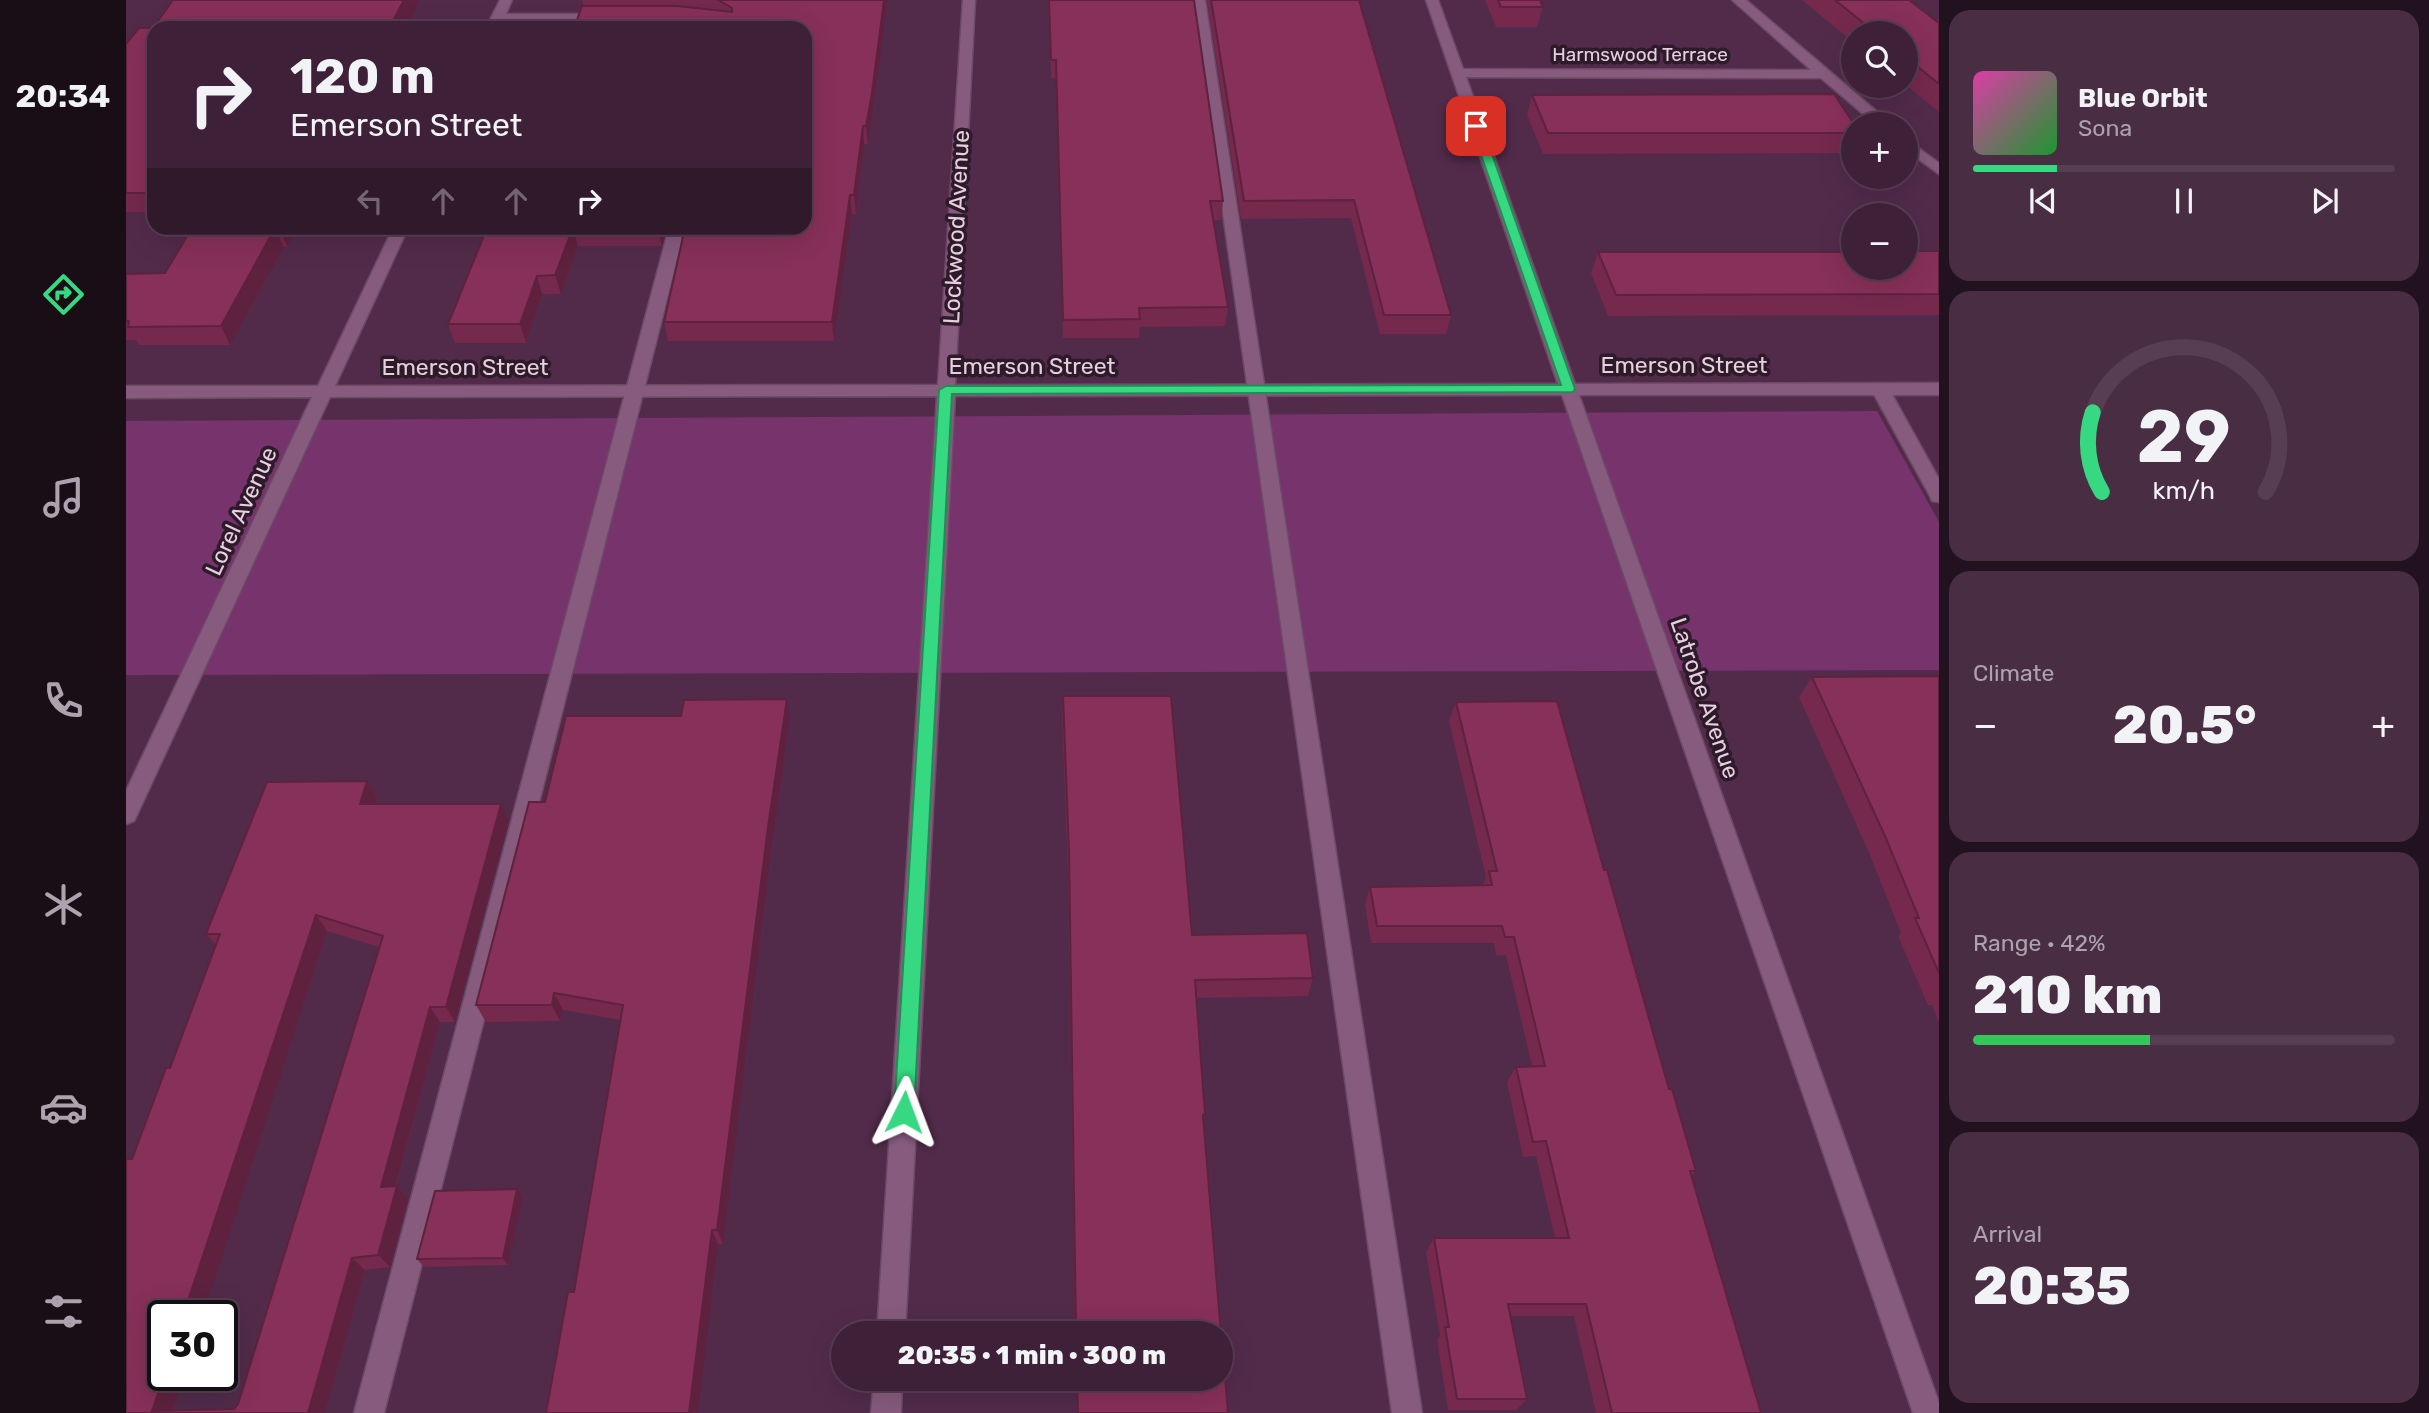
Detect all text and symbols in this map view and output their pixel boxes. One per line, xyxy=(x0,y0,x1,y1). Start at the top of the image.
map controls xyxy=(1841,21,1918,280)
button: search xyxy=(1841,21,1918,98)
street label: Harmswood Terrace xyxy=(1552,43,1728,66)
text: 120 m xyxy=(290,47,435,105)
icon: right xyxy=(175,49,266,140)
text: 20:34 xyxy=(16,77,110,115)
text: Blue Orbit xyxy=(2078,83,2208,114)
pin xyxy=(1446,96,1506,156)
text: Emerson Street xyxy=(290,106,522,144)
icon: arrive xyxy=(1457,107,1495,145)
button: + xyxy=(1841,112,1918,189)
text: Sona xyxy=(2078,114,2132,142)
street label: Lockwood Avenue xyxy=(937,129,975,325)
icon: left xyxy=(351,182,389,220)
icon: ahead xyxy=(424,182,462,220)
icon: ahead xyxy=(497,182,535,220)
icon: right xyxy=(570,182,608,220)
icon: previous xyxy=(2024,182,2062,220)
icon: pause xyxy=(2165,182,2203,220)
icon: next xyxy=(2306,182,2344,220)
button: − xyxy=(1841,203,1918,280)
icon: directions xyxy=(39,270,88,319)
street label: Emerson Street xyxy=(1600,351,1768,379)
street label: Emerson Street xyxy=(948,352,1116,380)
street label: Emerson Street xyxy=(381,353,549,381)
text: 29 xyxy=(2137,394,2231,480)
street label: Lorel Avenue xyxy=(199,442,283,580)
icon: music xyxy=(39,473,88,522)
text: km/h xyxy=(2153,476,2215,505)
street label: Latrobe Avenue xyxy=(1664,614,1746,782)
text: Climate xyxy=(1973,659,2054,687)
icon: phone xyxy=(39,676,88,725)
text: 20.5° xyxy=(2113,694,2256,756)
text: − xyxy=(1973,702,1998,748)
text: + xyxy=(2371,702,2395,748)
icon: climate xyxy=(39,880,88,929)
text: Range · 42% xyxy=(1973,929,2105,957)
text: 210 km xyxy=(1973,964,2163,1026)
position arrow xyxy=(867,1075,941,1149)
icon: car xyxy=(39,1083,88,1132)
text: Arrival xyxy=(1973,1220,2042,1248)
text: 20:35 xyxy=(1973,1255,2131,1317)
icon: filters xyxy=(39,1287,88,1336)
speed limit sign: 30 xyxy=(147,1300,238,1391)
text: 20:35 · 1 min · 300 m xyxy=(898,1340,1166,1371)

